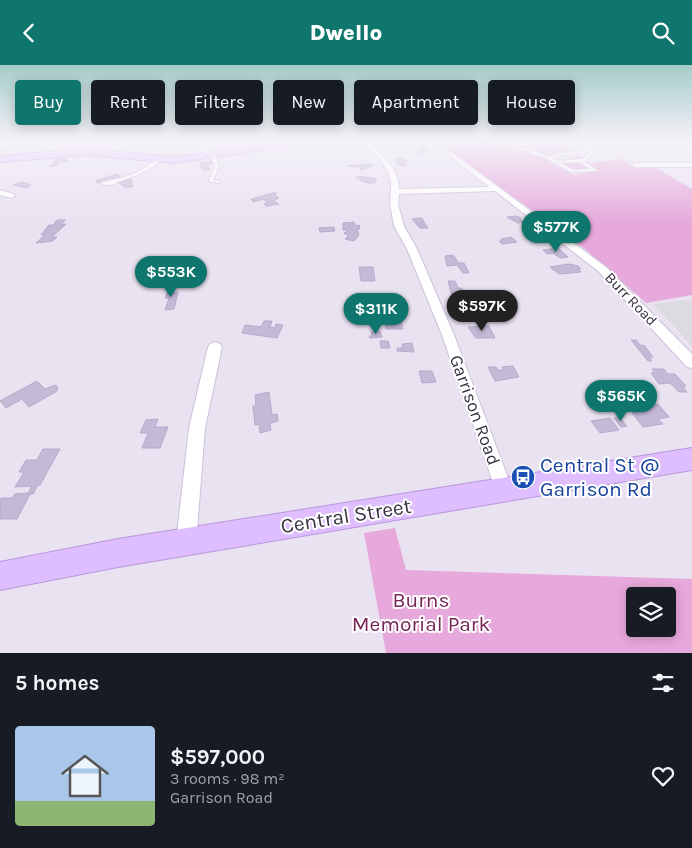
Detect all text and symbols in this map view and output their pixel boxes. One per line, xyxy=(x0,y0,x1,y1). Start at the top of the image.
icon: back xyxy=(15,19,43,47)
icon: search xyxy=(649,19,677,47)
text: Dwello xyxy=(310,20,382,46)
chip: Buy xyxy=(15,80,81,125)
chip: Rent xyxy=(91,80,165,125)
chip: Filters xyxy=(175,80,263,125)
chip: New xyxy=(273,80,344,125)
chip: Apartment xyxy=(354,80,478,125)
chip: House xyxy=(488,80,575,125)
pin: $577K xyxy=(521,211,591,253)
text: $577K xyxy=(533,217,579,236)
pin: $553K xyxy=(136,255,206,298)
text: $553K xyxy=(146,262,196,281)
street label: Burr Road xyxy=(601,269,661,329)
pin: $597K xyxy=(447,289,517,332)
pin: $311K xyxy=(341,293,411,335)
text: $597K xyxy=(458,296,506,315)
text: $311K xyxy=(355,299,397,318)
street label: Garrison Road xyxy=(445,352,505,468)
pin: $565K xyxy=(586,379,656,422)
text: $565K xyxy=(596,386,646,405)
place label: Central St @ Garrison Rd xyxy=(540,453,660,501)
bus stop icon: Central St @ Garrison Rd xyxy=(510,464,536,490)
street label: Central Street xyxy=(279,494,413,538)
map controls xyxy=(626,587,676,637)
button: layers xyxy=(626,587,676,637)
park label: Burns Memorial Park xyxy=(352,588,490,636)
icon: filters xyxy=(649,669,677,697)
text: 5 homes xyxy=(15,671,100,695)
text: $597,000 xyxy=(170,745,265,769)
icon: home xyxy=(55,746,115,806)
icon: heart xyxy=(649,762,677,790)
text: 3 rooms · 98 m² xyxy=(170,769,285,788)
text: Garrison Road xyxy=(170,788,273,807)

